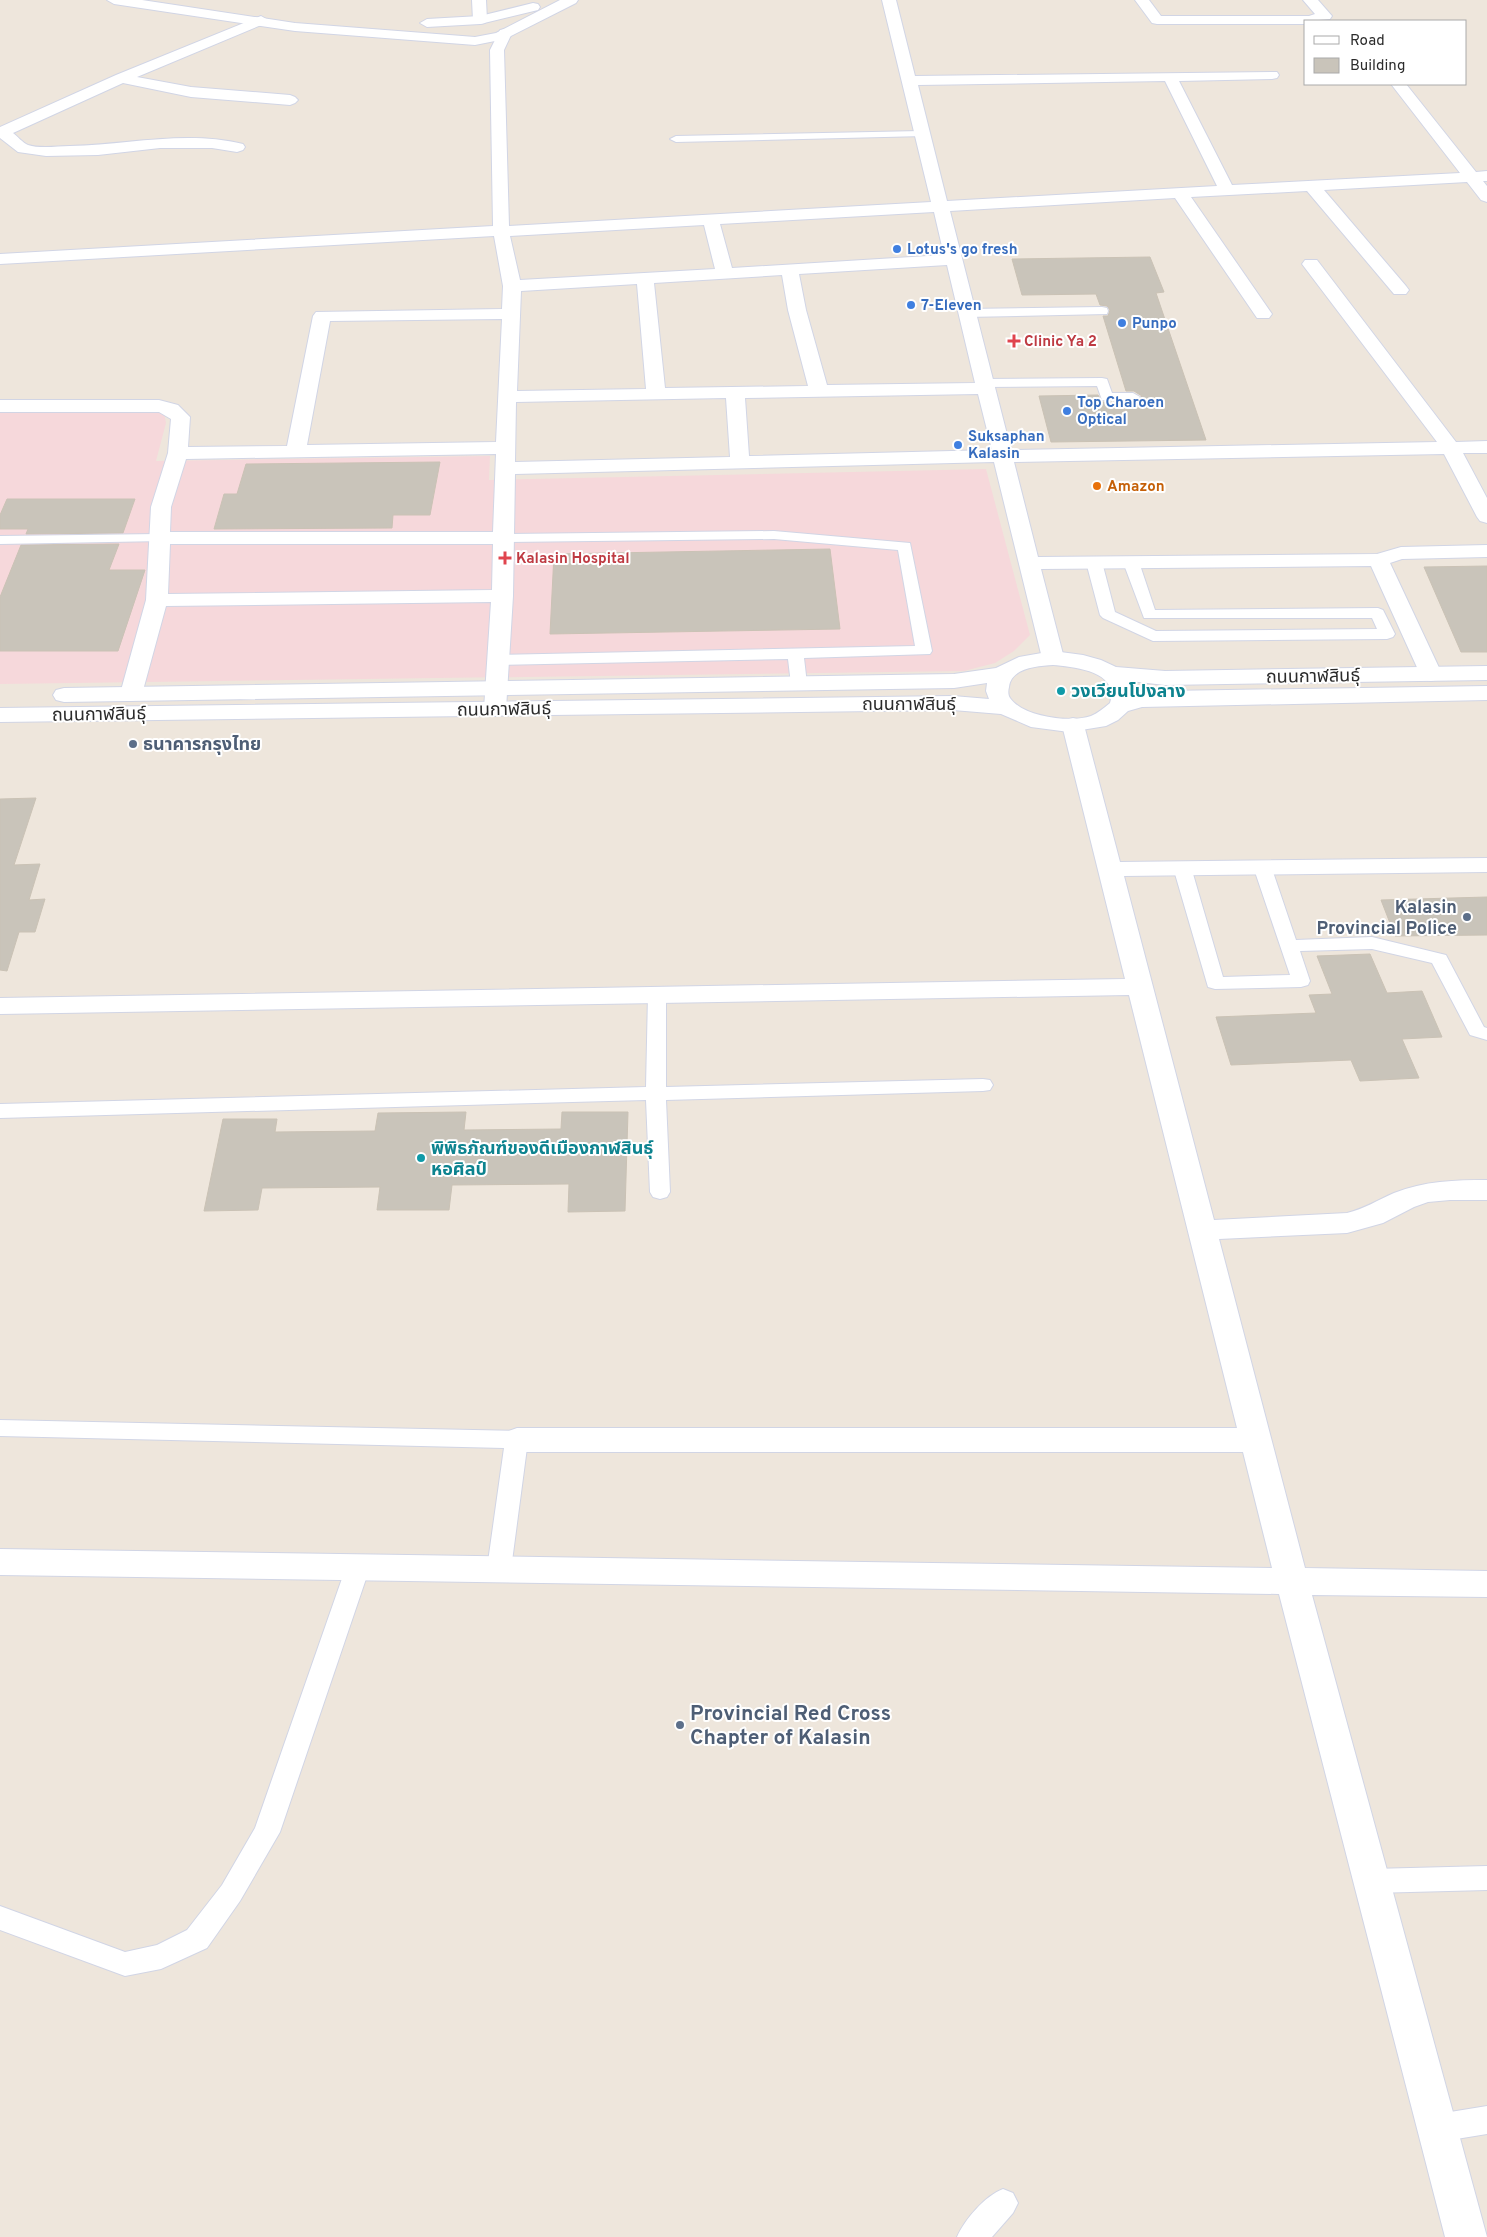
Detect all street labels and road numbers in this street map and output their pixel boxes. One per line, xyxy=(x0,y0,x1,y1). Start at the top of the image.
street label: ถนนกาฬสินธุ์ xyxy=(1266,665,1361,690)
street label: ถนนกาฬสินธุ์ xyxy=(862,694,956,717)
street label: ถนนกาฬสินธุ์ xyxy=(457,698,552,723)
street label: ถนนกาฬสินธุ์ xyxy=(52,703,147,728)

